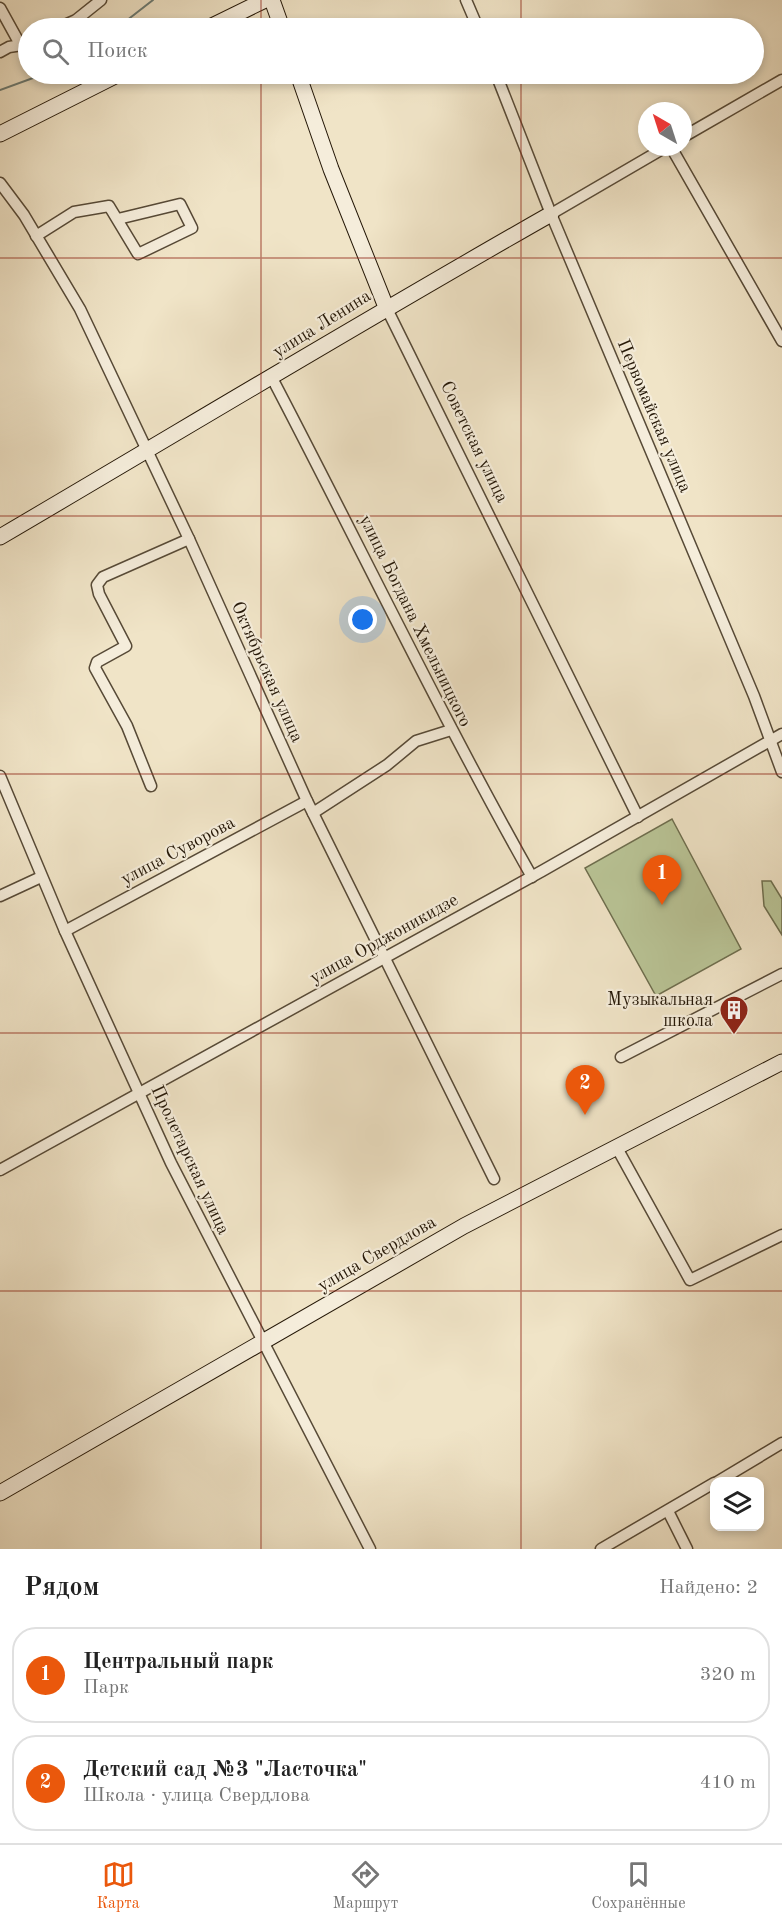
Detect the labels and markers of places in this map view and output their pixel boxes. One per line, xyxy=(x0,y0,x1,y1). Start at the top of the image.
pin: 1 xyxy=(642,856,682,905)
place label: Музыкальная школа xyxy=(607,991,713,1030)
building icon: Музыкальная школа xyxy=(718,994,750,1036)
pin: 2 xyxy=(566,1066,604,1115)

